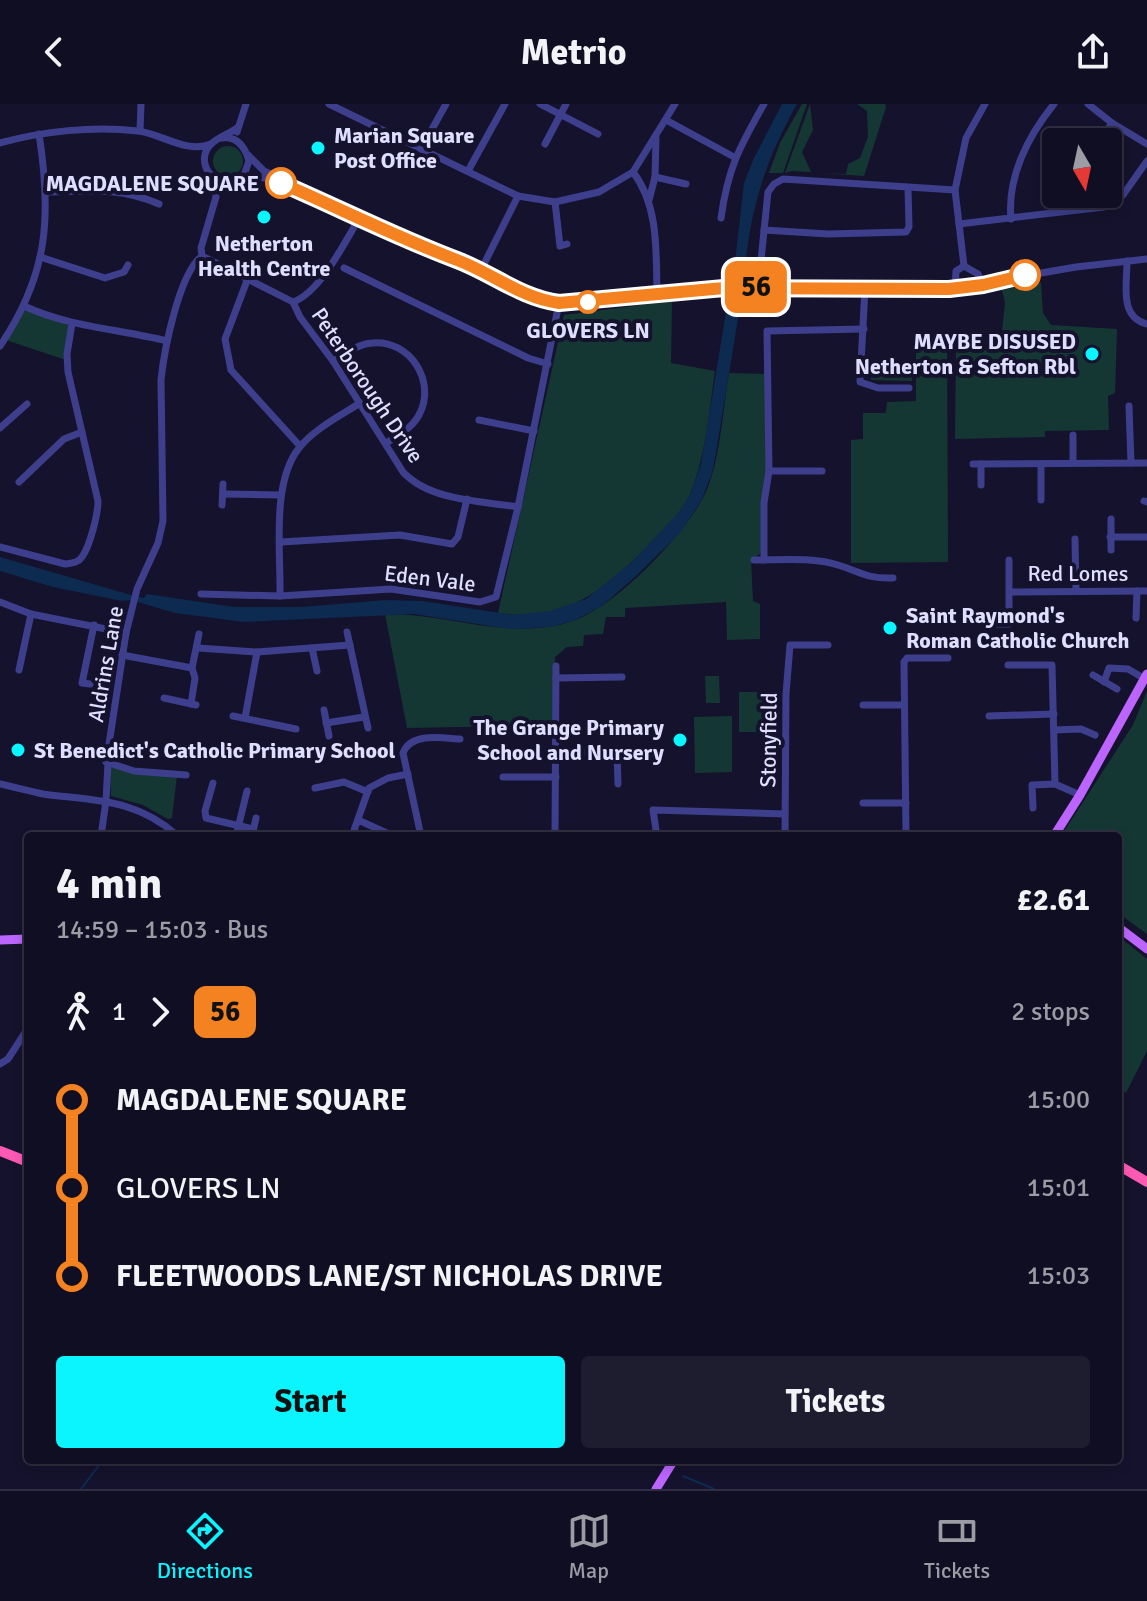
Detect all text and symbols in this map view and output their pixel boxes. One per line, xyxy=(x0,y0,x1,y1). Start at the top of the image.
icon: back xyxy=(32,30,76,74)
text: Metrio xyxy=(521,30,626,75)
icon: share xyxy=(1071,30,1115,74)
place label: Marian Square Post Office xyxy=(334,122,474,174)
north arrow xyxy=(1042,128,1122,208)
map controls xyxy=(1042,128,1122,208)
marker: Marian Square Post Office xyxy=(309,139,327,157)
marker: MAGDALENE SQUARE xyxy=(266,168,296,198)
place label: MAGDALENE SQUARE xyxy=(46,170,259,197)
marker: Netherton Health Centre xyxy=(255,208,273,226)
place label: Netherton Health Centre xyxy=(198,230,330,282)
unlabelled marker xyxy=(1010,260,1040,290)
line badge: 56 xyxy=(720,261,792,313)
text: 56 xyxy=(741,270,771,304)
marker: GLOVERS LN xyxy=(577,291,599,313)
street label: Peterborough Drive xyxy=(306,303,429,468)
place label: GLOVERS LN xyxy=(526,317,650,344)
place label: MAYBE DISUSED Netherton & Sefton Rbl xyxy=(855,328,1076,380)
marker: MAYBE DISUSED Netherton & Sefton Rbl xyxy=(1083,345,1101,363)
street label: Eden Vale xyxy=(383,559,477,597)
street label: Red Lomes xyxy=(1028,560,1128,587)
place label: Saint Raymond's Roman Catholic Church xyxy=(906,602,1130,654)
street label: Aldrins Lane xyxy=(82,604,129,724)
marker: Saint Raymond's Roman Catholic Church xyxy=(881,619,899,637)
street label: Stonyfield xyxy=(754,692,783,788)
place label: The Grange Primary School and Nursery xyxy=(473,714,664,766)
marker: The Grange Primary School and Nursery xyxy=(671,731,689,749)
place label: St Benedict's Catholic Primary School xyxy=(34,737,395,764)
marker: St Benedict's Catholic Primary School xyxy=(9,741,27,759)
text: 4 min xyxy=(56,857,162,911)
text: £2.61 xyxy=(1017,882,1090,919)
text: 14:59 – 15:03 · Bus xyxy=(56,914,268,946)
icon: walk xyxy=(56,990,100,1034)
icon: forward xyxy=(138,990,182,1034)
text: 56 xyxy=(210,995,240,1029)
text: 1 xyxy=(112,996,126,1028)
text: 2 stops xyxy=(1011,996,1090,1028)
text: MAGDALENE SQUARE xyxy=(116,1082,407,1119)
text: 15:00 xyxy=(1027,1084,1090,1116)
text: GLOVERS LN xyxy=(116,1170,281,1207)
text: 15:01 xyxy=(1027,1172,1090,1204)
text: FLEETWOODS LANE/ST NICHOLAS DRIVE xyxy=(116,1258,663,1295)
text: 15:03 xyxy=(1027,1260,1090,1292)
button: Start xyxy=(56,1356,565,1448)
button: Tickets xyxy=(581,1356,1090,1448)
tab: Directions xyxy=(157,1509,253,1584)
tab: Map xyxy=(567,1509,611,1584)
tab: Tickets xyxy=(924,1509,990,1584)

